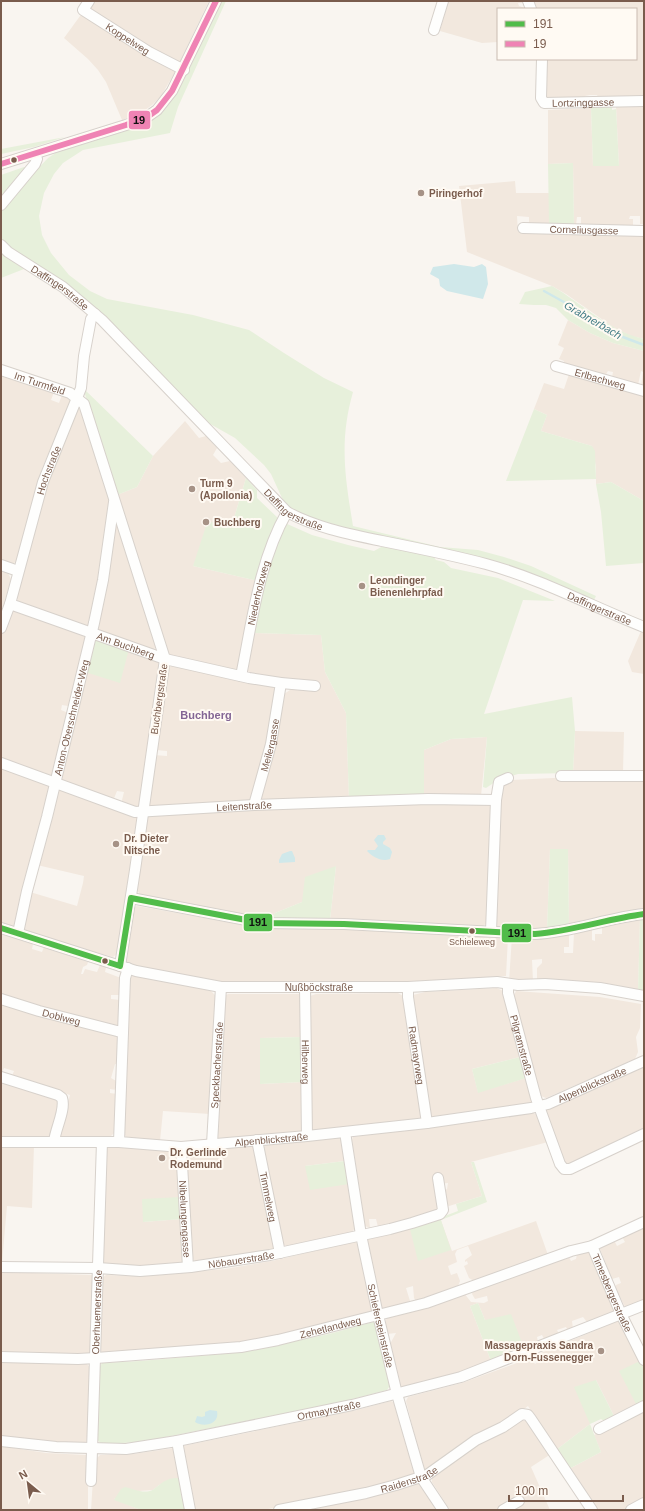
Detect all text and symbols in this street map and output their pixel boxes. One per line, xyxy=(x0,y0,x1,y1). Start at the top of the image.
legend xyxy=(497,8,637,60)
text: 191 xyxy=(533,17,553,31)
street label: Koppelweg xyxy=(104,21,152,56)
text: 19 xyxy=(533,37,547,51)
street label: Lortzinggasse xyxy=(552,96,615,108)
line badge: 19 xyxy=(128,110,151,130)
text: 19 xyxy=(133,114,145,126)
unlabelled marker xyxy=(9,155,19,165)
marker: Piringerhof xyxy=(416,188,426,198)
place label: Piringerhof xyxy=(429,188,483,199)
street label: Corneliusgasse xyxy=(549,223,619,236)
street label: Daffingerstraße xyxy=(29,263,92,312)
water label: Grabnerbach xyxy=(562,299,624,341)
street label: Erlbachweg xyxy=(574,366,627,391)
street label: Im Turmfeld xyxy=(13,369,67,397)
street label: Hochstraße xyxy=(34,444,63,496)
place label: Turm 9 (Apollonia) xyxy=(200,478,252,501)
marker: Turm 9 (Apollonia) xyxy=(187,484,197,494)
street label: Daffingerstraße xyxy=(262,486,325,532)
marker: Buchberg xyxy=(201,517,211,527)
place label: Buchberg xyxy=(214,517,261,528)
street label: Niederholzweg xyxy=(245,559,271,626)
place label: Leondinger Bienenlehrpfad xyxy=(370,575,443,598)
marker: Leondinger Bienenlehrpfad xyxy=(357,581,367,591)
street label: Daffingerstraße xyxy=(566,589,634,627)
street label: Am Buchberg xyxy=(96,630,156,660)
street label: Anton-Oberschneider-Weg xyxy=(52,658,90,777)
street label: Buchbergstraße xyxy=(149,663,169,735)
district label: Buchberg xyxy=(180,709,232,721)
street label: Meilergasse xyxy=(258,717,281,773)
street label: Leitenstraße xyxy=(216,799,273,813)
place label: Dr. Dieter Nitsche xyxy=(124,833,169,856)
marker: Dr. Dieter Nitsche xyxy=(111,839,121,849)
line badge: 191 xyxy=(243,913,273,932)
text: 191 xyxy=(249,916,267,928)
line badge: 191 xyxy=(501,923,532,943)
marker: Schieleweg xyxy=(467,926,477,936)
text: 191 xyxy=(508,927,526,939)
place label: Schieleweg xyxy=(449,937,495,947)
unlabelled marker xyxy=(100,956,110,966)
street label: Nußböckstraße xyxy=(285,982,353,993)
street label: Doblweg xyxy=(41,1007,82,1027)
street label: Pilgramstraße xyxy=(509,1014,535,1077)
street label: Speckbacherstraße xyxy=(209,1021,225,1109)
street label: Radmayrweg xyxy=(407,1025,427,1085)
street label: Hilberweg xyxy=(300,1040,312,1084)
street label: Alpenblickstraße xyxy=(556,1064,628,1104)
street label: Alpenblickstraße xyxy=(234,1130,309,1148)
place label: Dr. Gerlinde Rodemund xyxy=(170,1147,227,1170)
marker: Dr. Gerlinde Rodemund xyxy=(157,1153,167,1163)
street label: Timmelweg xyxy=(258,1171,279,1223)
street label: Nibelungengasse xyxy=(177,1180,193,1258)
street label: Nöbauerstraße xyxy=(207,1249,276,1270)
street label: Timesbergerstraße xyxy=(590,1252,635,1334)
street label: Oberhuemerstraße xyxy=(90,1269,103,1355)
street label: Schiefersteinstraße xyxy=(366,1282,396,1369)
street label: Zehetlandweg xyxy=(298,1314,362,1340)
place label: Massagepraxis Sandra Dorn-Fussenegger xyxy=(485,1340,593,1363)
marker: Massagepraxis Sandra Dorn-Fussenegger xyxy=(596,1346,606,1356)
street label: Ortmayrstraße xyxy=(296,1397,362,1422)
north arrow xyxy=(8,1463,48,1503)
street label: Raidenstraße xyxy=(379,1463,440,1494)
text: N xyxy=(17,1467,30,1481)
scale bar xyxy=(509,1477,623,1503)
text: 100 m xyxy=(515,1484,548,1498)

